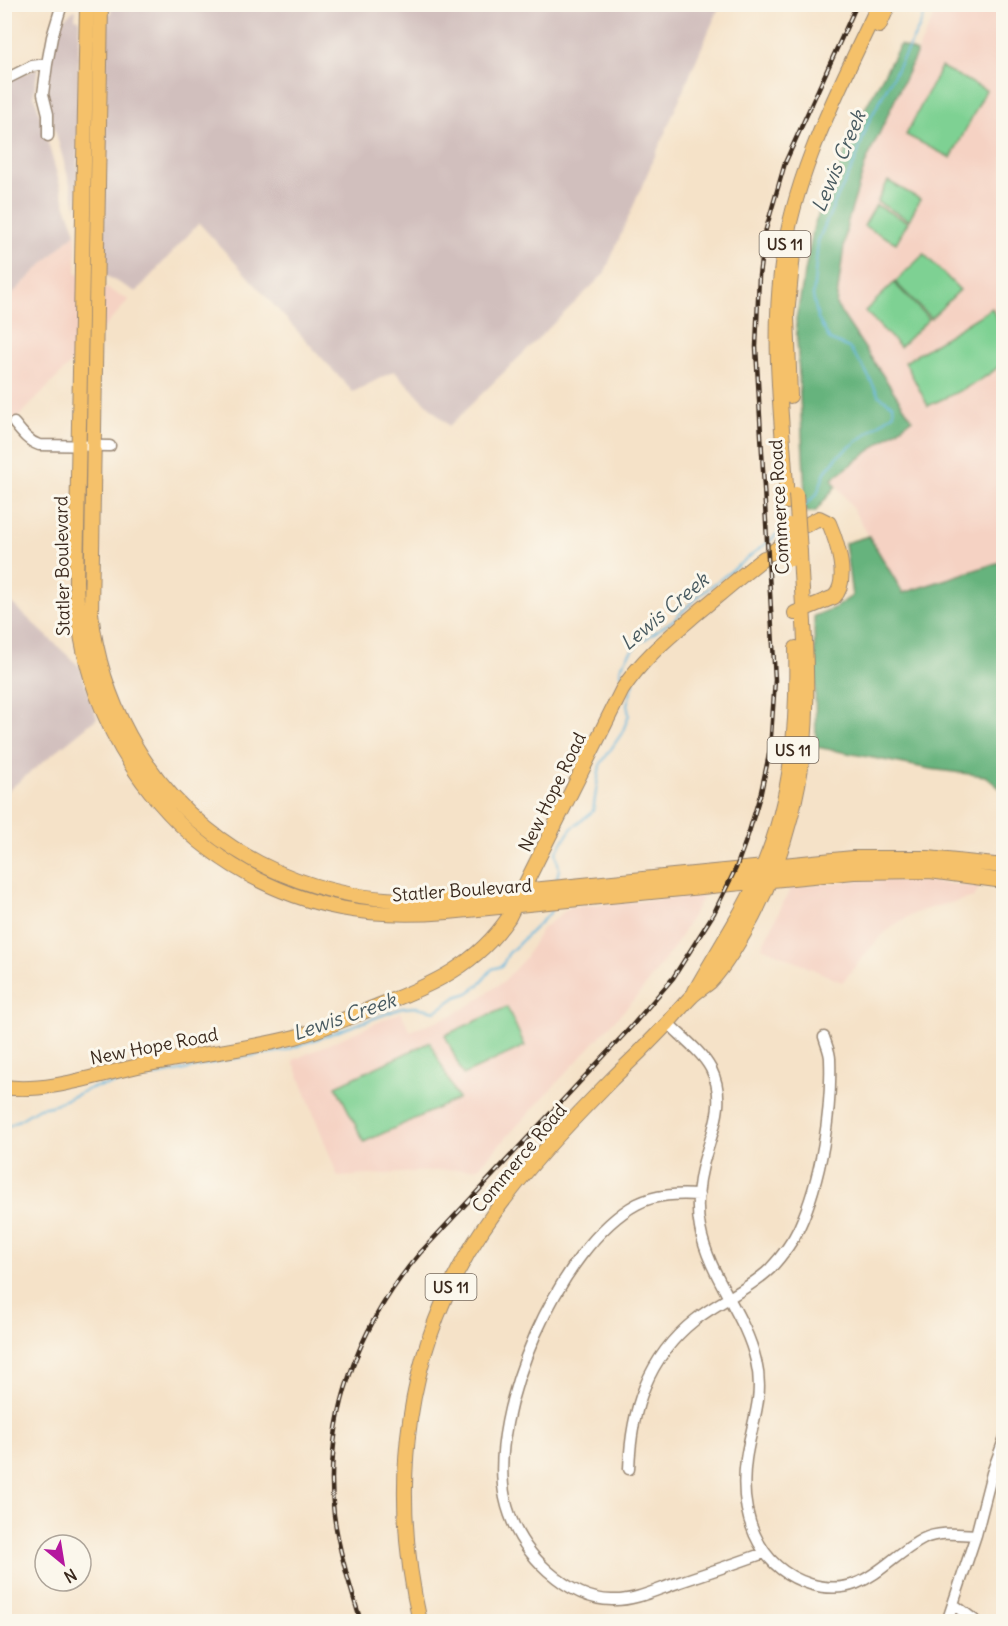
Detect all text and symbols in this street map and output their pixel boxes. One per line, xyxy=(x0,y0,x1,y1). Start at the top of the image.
water label: Lewis Creek xyxy=(805,105,871,215)
road number: US 11 xyxy=(760,231,810,257)
street label: Commerce Road xyxy=(764,438,794,575)
street label: Statler Boulevard xyxy=(49,495,75,636)
water label: Lewis Creek xyxy=(615,566,715,655)
street label: New Hope Road xyxy=(513,728,591,855)
road number: US 11 xyxy=(768,737,818,763)
street label: Statler Boulevard xyxy=(391,874,533,906)
water label: Lewis Creek xyxy=(289,986,401,1045)
street label: New Hope Road xyxy=(88,1022,220,1070)
street label: Commerce Road xyxy=(467,1098,572,1217)
road number: US 11 xyxy=(426,1274,476,1300)
north arrow xyxy=(33,1533,93,1593)
text: N xyxy=(61,1565,80,1587)

